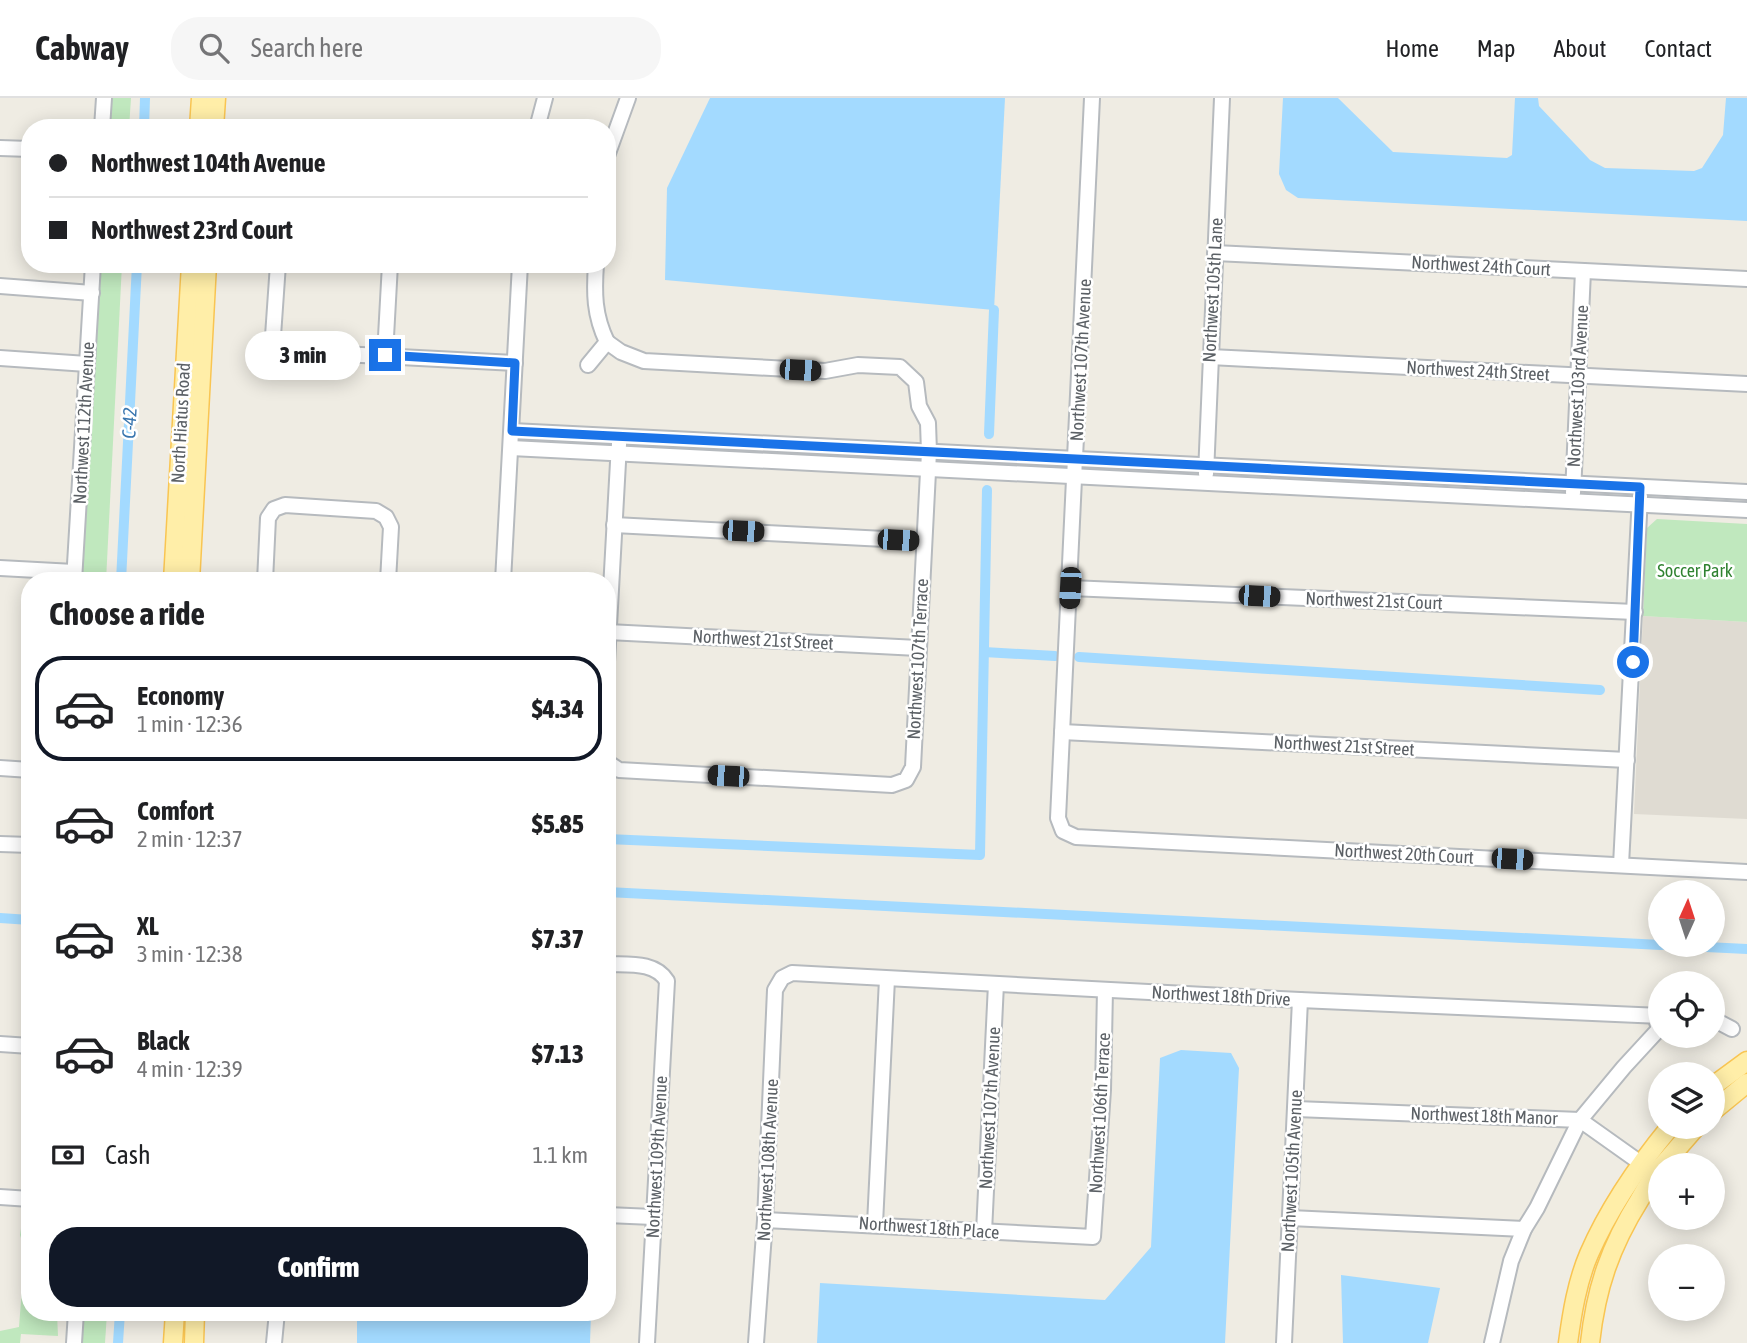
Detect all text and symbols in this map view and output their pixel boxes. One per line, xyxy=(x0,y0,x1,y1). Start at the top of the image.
search box xyxy=(171,17,661,80)
text: Cabway xyxy=(35,29,129,67)
icon: search xyxy=(195,29,233,67)
text: Search here xyxy=(251,33,363,63)
text: Home xyxy=(1385,35,1439,62)
text: Map xyxy=(1477,35,1515,62)
text: About xyxy=(1553,35,1606,62)
text: Contact xyxy=(1644,35,1712,62)
text: Northwest 104th Avenue xyxy=(91,148,326,178)
text: Northwest 23rd Court xyxy=(91,215,293,245)
street label: Northwest 105th Lane xyxy=(1198,217,1227,363)
street label: Northwest 24th Court xyxy=(1411,251,1551,280)
street label: Northwest 107th Avenue xyxy=(1066,278,1095,442)
street label: Northwest 103rd Avenue xyxy=(1563,304,1592,468)
callout: 3 min xyxy=(245,330,360,380)
route end xyxy=(369,339,401,371)
street label: Northwest 112th Avenue xyxy=(69,341,98,505)
text: 3 min xyxy=(280,342,326,368)
street label: Northwest 24th Street xyxy=(1406,356,1550,385)
car xyxy=(779,358,822,382)
street label: North Hiatus Road xyxy=(167,362,194,484)
water label: C-42 xyxy=(117,407,141,439)
car xyxy=(722,519,765,543)
car xyxy=(877,528,920,552)
park label: Soccer Park xyxy=(1657,560,1733,581)
car xyxy=(1059,566,1082,610)
street label: Northwest 107th Terrace xyxy=(903,578,932,740)
car xyxy=(1238,584,1281,608)
street label: Northwest 21st Court xyxy=(1305,588,1443,613)
text: Choose a ride xyxy=(49,595,205,632)
street label: Northwest 21st Street xyxy=(692,625,834,654)
route start xyxy=(1617,646,1649,678)
icon: car xyxy=(53,677,116,740)
text: Economy xyxy=(137,681,224,711)
text: $4.34 xyxy=(532,694,584,724)
text: 1 min · 12:36 xyxy=(137,711,243,737)
street label: Northwest 21st Street xyxy=(1273,731,1415,760)
car xyxy=(707,764,750,788)
icon: car xyxy=(53,792,116,855)
text: Comfort xyxy=(137,796,214,826)
text: $5.85 xyxy=(532,809,584,839)
text: 2 min · 12:37 xyxy=(137,826,243,852)
street label: Northwest 20th Court xyxy=(1334,839,1474,868)
car xyxy=(1491,847,1534,871)
north arrow xyxy=(1648,880,1726,957)
map controls xyxy=(1648,880,1725,1321)
icon: car xyxy=(53,907,116,970)
text: XL xyxy=(137,911,159,941)
text: $7.37 xyxy=(532,924,584,954)
text: 3 min · 12:38 xyxy=(137,941,243,967)
button: locate xyxy=(1648,971,1725,1048)
street label: Northwest 18th Drive xyxy=(1151,981,1291,1010)
icon: car xyxy=(53,1022,116,1085)
text: Black xyxy=(137,1026,189,1056)
street label: Northwest 107th Avenue xyxy=(975,1026,1004,1190)
street label: Northwest 106th Terrace xyxy=(1085,1032,1114,1194)
text: $7.13 xyxy=(532,1039,584,1069)
text: 4 min · 12:39 xyxy=(137,1056,243,1082)
button: layers xyxy=(1648,1062,1725,1139)
street label: Northwest 109th Avenue xyxy=(642,1075,671,1239)
street label: Northwest 108th Avenue xyxy=(753,1078,782,1242)
street label: Northwest 105th Avenue xyxy=(1277,1089,1306,1253)
street label: Northwest 18th Manor xyxy=(1410,1102,1559,1129)
icon: cash xyxy=(49,1136,87,1174)
text: Cash xyxy=(105,1140,151,1170)
text: 1.1 km xyxy=(532,1142,588,1168)
button: + xyxy=(1648,1153,1725,1230)
street label: Northwest 18th Place xyxy=(858,1212,1000,1243)
button: Confirm xyxy=(49,1227,588,1307)
button: − xyxy=(1648,1244,1725,1321)

